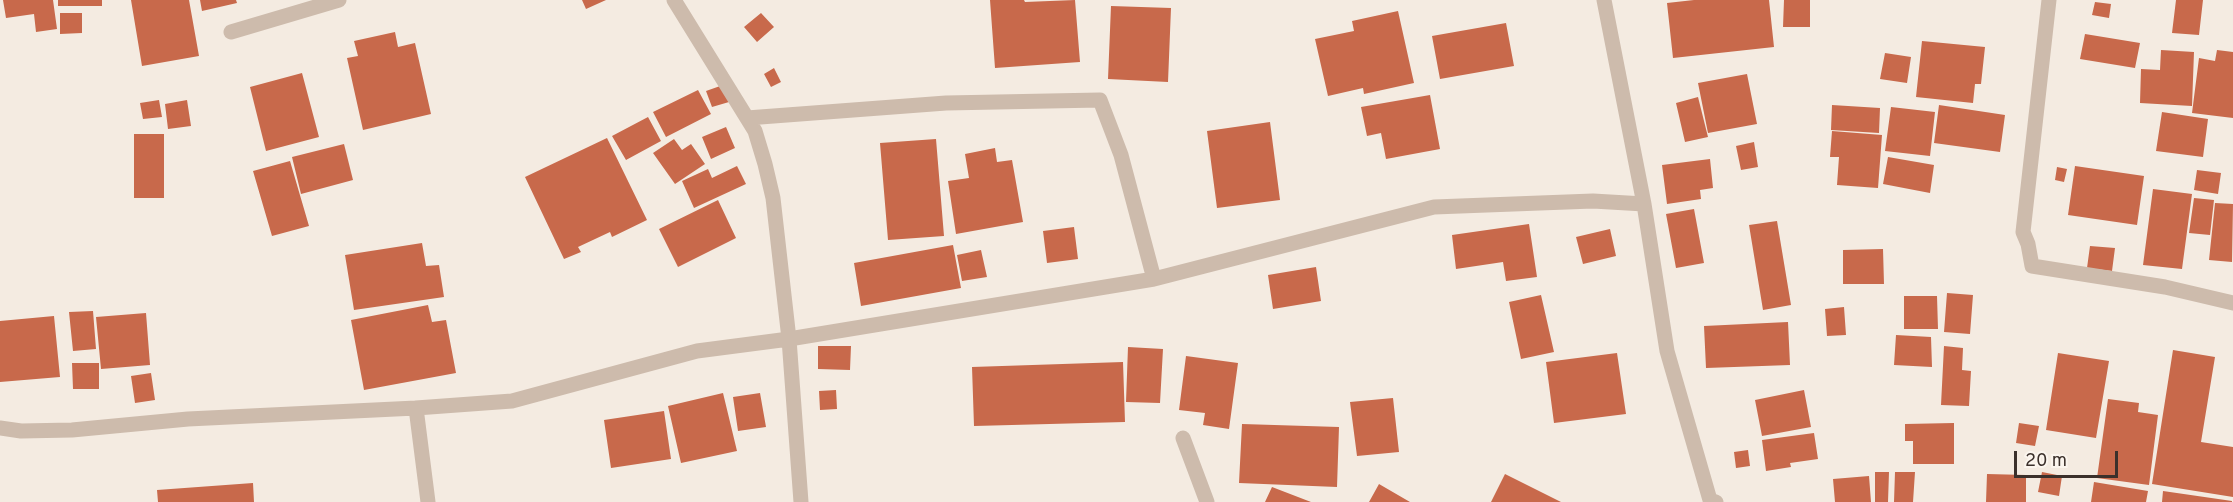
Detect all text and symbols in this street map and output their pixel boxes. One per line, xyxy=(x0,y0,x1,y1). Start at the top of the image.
scale bar xyxy=(2017,439,2120,477)
text: 20 m xyxy=(2025,450,2067,473)

